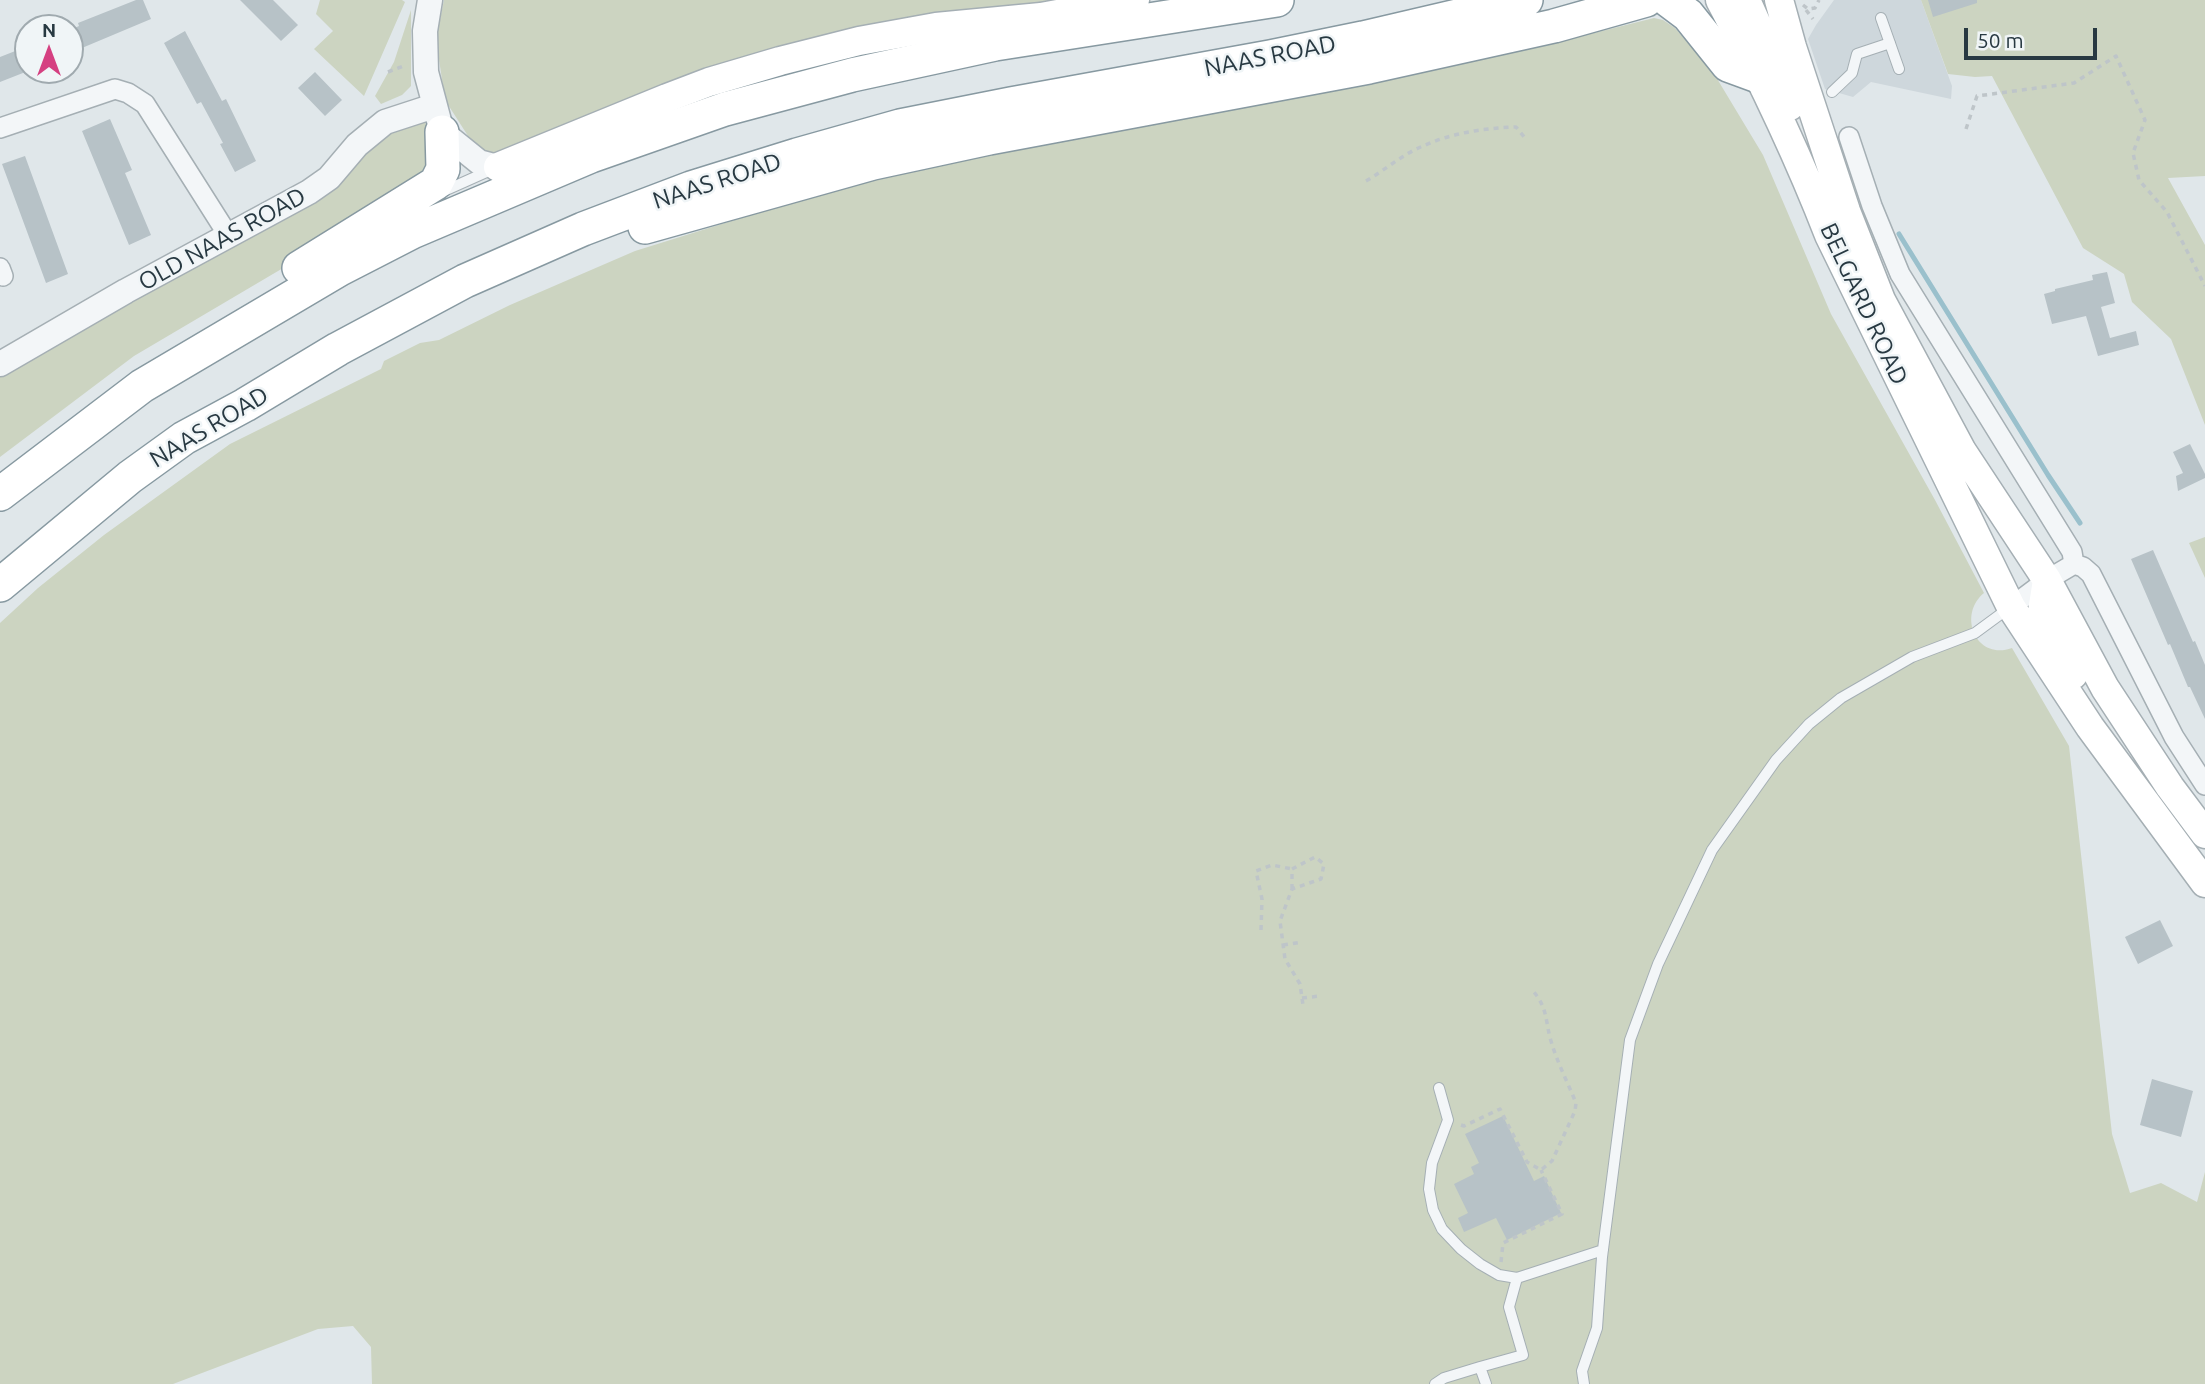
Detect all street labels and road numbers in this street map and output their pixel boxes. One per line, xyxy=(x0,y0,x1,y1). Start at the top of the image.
street label: NAAS ROAD xyxy=(1202,29,1338,83)
street label: NAAS ROAD xyxy=(649,147,785,215)
street label: OLD NAAS ROAD xyxy=(133,181,311,297)
street label: BELGARD ROAD xyxy=(1814,219,1914,389)
street label: NAAS ROAD xyxy=(144,380,274,474)

